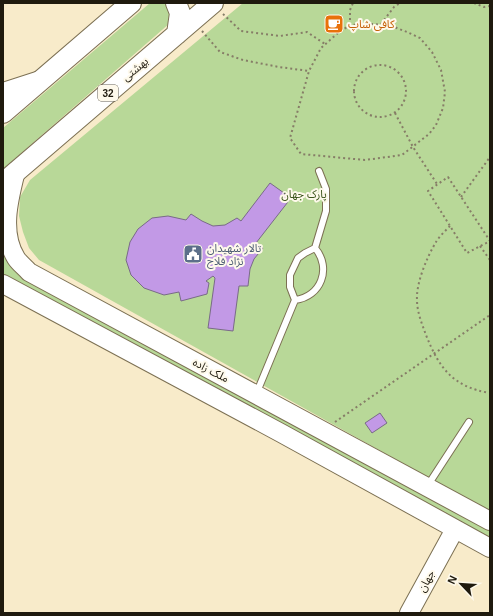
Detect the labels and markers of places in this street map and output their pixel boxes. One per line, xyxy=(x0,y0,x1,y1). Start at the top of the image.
cafe icon: کافی شاپ xyxy=(323,13,345,35)
place label: کافی شاپ xyxy=(348,18,395,32)
place label: تالار شهیدان نژاد فلاح xyxy=(207,242,261,269)
public building icon: تالار شهیدان نژاد فلاح xyxy=(182,243,204,265)

